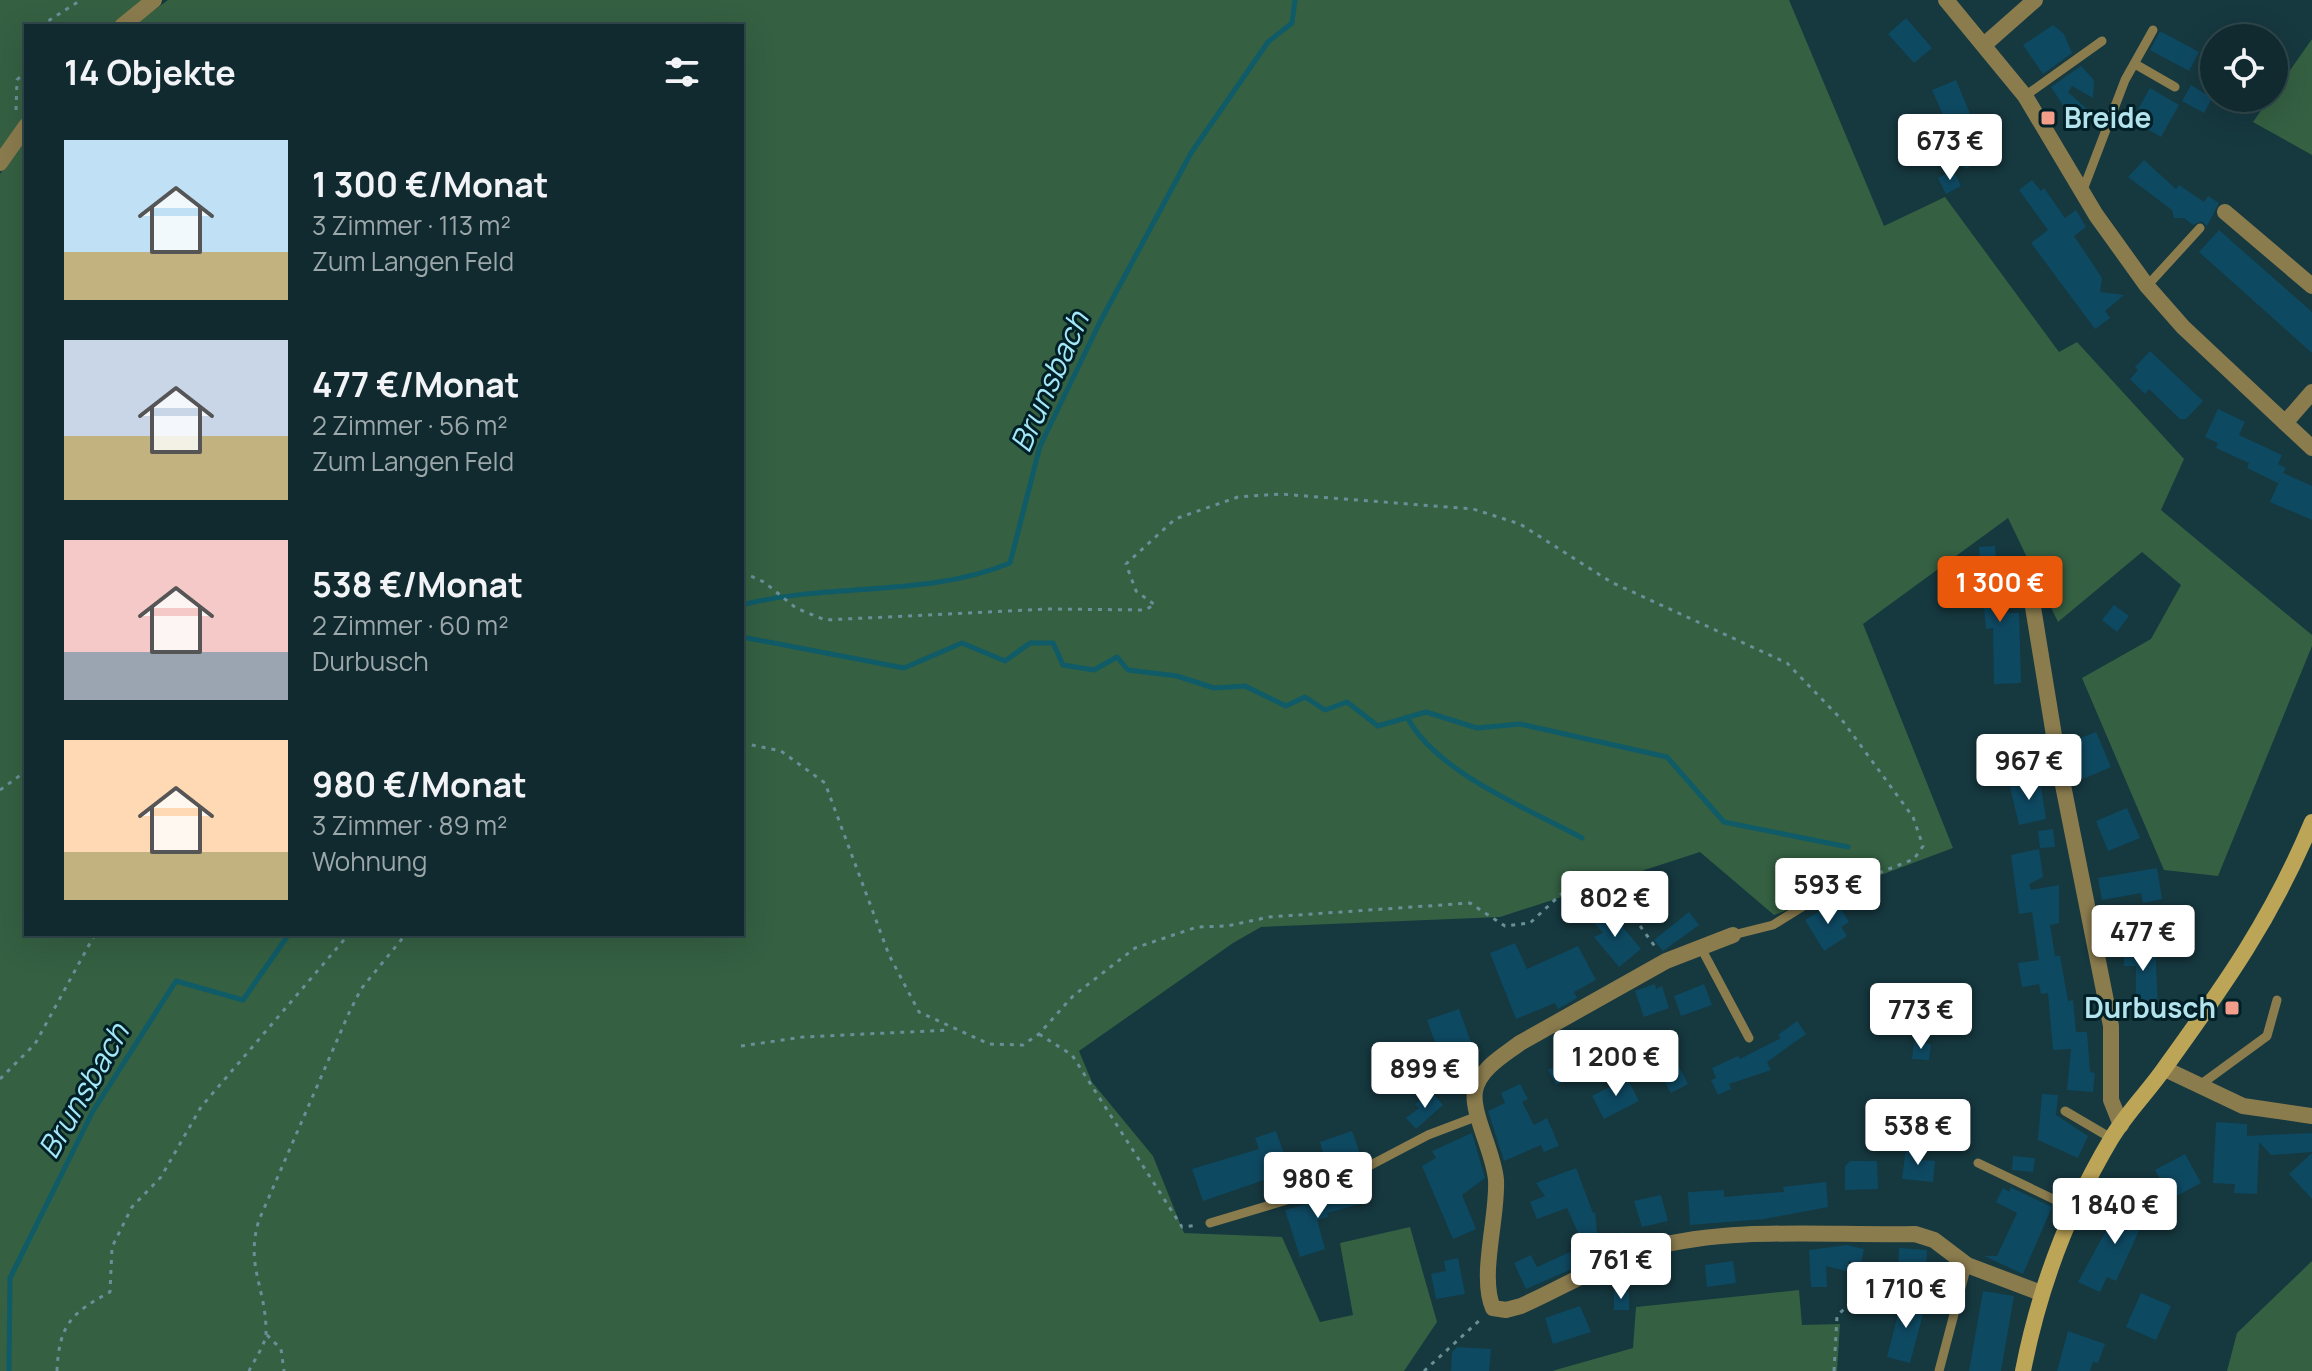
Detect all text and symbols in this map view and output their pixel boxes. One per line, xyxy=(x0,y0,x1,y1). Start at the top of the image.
map controls xyxy=(2200,24,2288,112)
button: locate xyxy=(2200,24,2288,112)
text: 14 Objekte xyxy=(64,49,236,95)
icon: filters xyxy=(660,50,704,94)
place label: Breide xyxy=(2064,98,2151,136)
marker: Breide xyxy=(2039,109,2057,127)
pin: 673 € xyxy=(1894,114,2006,182)
text: 673 € xyxy=(1916,122,1984,158)
text: 1 300 €/Monat xyxy=(312,161,549,207)
icon: home xyxy=(128,172,224,268)
text: 3 Zimmer · 113 m² xyxy=(312,207,511,243)
text: Zum Langen Feld xyxy=(312,243,514,279)
water label: Brunsbach xyxy=(1000,304,1098,458)
text: 477 €/Monat xyxy=(312,361,520,407)
icon: home xyxy=(128,372,224,468)
text: 2 Zimmer · 56 m² xyxy=(312,407,508,443)
text: Zum Langen Feld xyxy=(312,443,514,479)
pin: 1 300 € xyxy=(1926,556,2074,624)
text: 538 €/Monat xyxy=(312,561,523,607)
text: 1 300 € xyxy=(1956,564,2044,600)
icon: home xyxy=(128,572,224,668)
text: 2 Zimmer · 60 m² xyxy=(312,607,509,643)
text: Durbusch xyxy=(312,643,429,679)
pin: 967 € xyxy=(1973,734,2085,802)
text: 967 € xyxy=(1994,742,2064,778)
text: 980 €/Monat xyxy=(312,761,527,807)
icon: home xyxy=(128,772,224,868)
text: 3 Zimmer · 89 m² xyxy=(312,807,507,843)
text: Wohnung xyxy=(312,843,427,879)
pin: 593 € xyxy=(1772,858,1884,926)
text: 593 € xyxy=(1793,866,1863,902)
pin: 802 € xyxy=(1559,871,1671,939)
text: 802 € xyxy=(1579,879,1651,915)
pin: 477 € xyxy=(2087,905,2199,973)
text: 477 € xyxy=(2110,913,2176,949)
pin: 773 € xyxy=(1865,983,1977,1051)
place label: Durbusch xyxy=(2084,988,2216,1026)
text: 773 € xyxy=(1888,991,1954,1027)
marker: Durbusch xyxy=(2223,999,2241,1017)
water label: Brunsbach xyxy=(28,1014,138,1165)
pin: 1 200 € xyxy=(1542,1030,1690,1098)
text: 1 200 € xyxy=(1571,1038,1661,1074)
pin: 899 € xyxy=(1369,1042,1481,1110)
text: 899 € xyxy=(1389,1050,1461,1086)
pin: 538 € xyxy=(1862,1099,1974,1167)
text: 538 € xyxy=(1883,1107,1953,1143)
pin: 980 € xyxy=(1262,1152,1374,1220)
text: 980 € xyxy=(1282,1160,1354,1196)
pin: 1 840 € xyxy=(2041,1178,2189,1246)
text: 1 840 € xyxy=(2071,1186,2159,1222)
pin: 761 € xyxy=(1565,1233,1677,1301)
text: 761 € xyxy=(1589,1241,1653,1277)
pin: 1 710 € xyxy=(1832,1262,1980,1330)
text: 1 710 € xyxy=(1865,1270,1947,1306)

